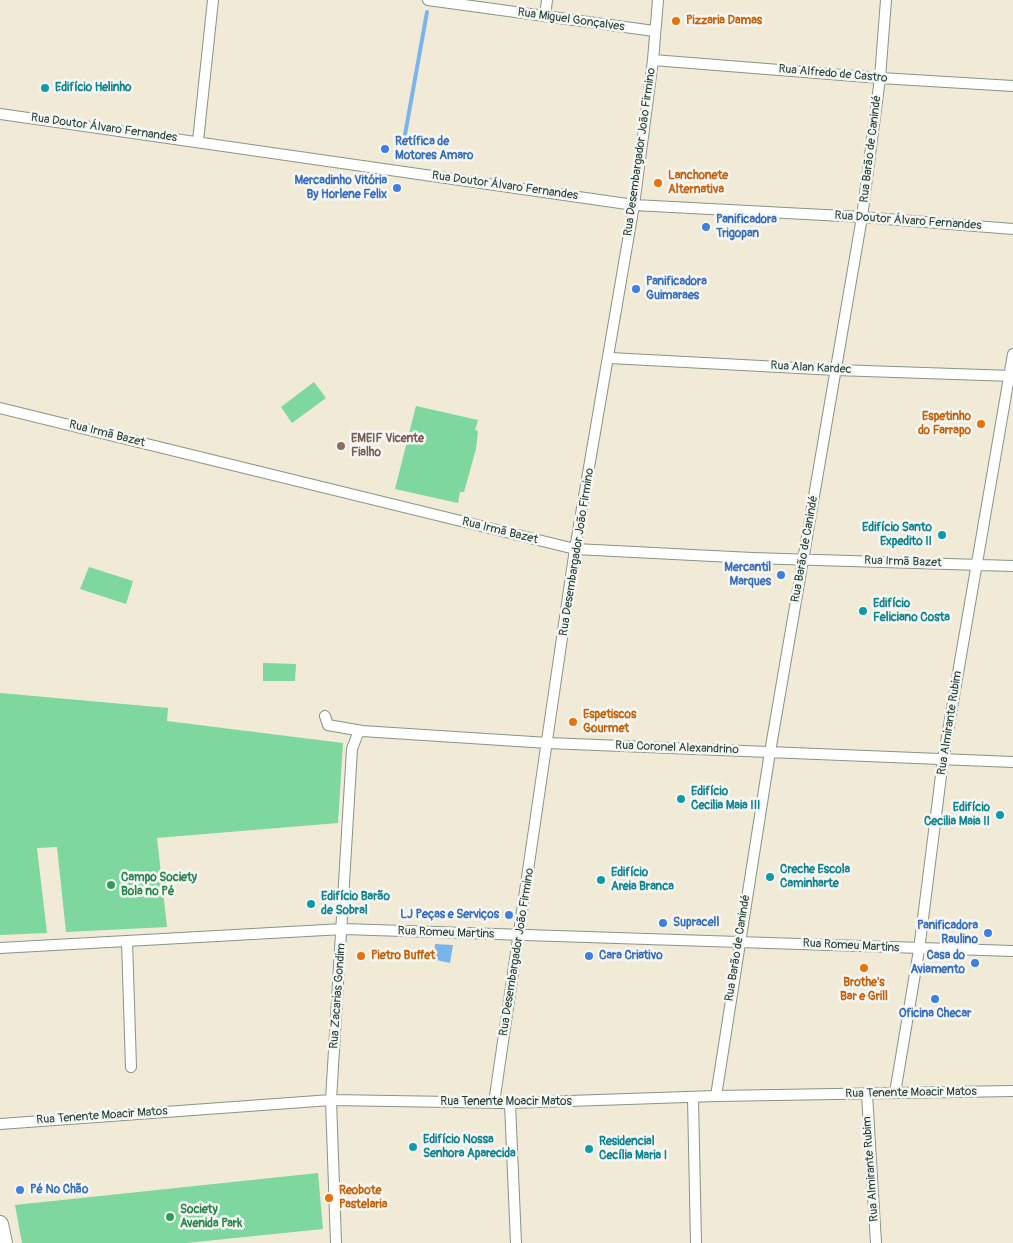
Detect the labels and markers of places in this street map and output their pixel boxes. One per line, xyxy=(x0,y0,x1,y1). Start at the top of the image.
place label: Pizzaria Damas xyxy=(686,14,762,28)
marker: Pizzaria Damas xyxy=(670,15,682,27)
place label: Edifício Helinho xyxy=(55,81,132,95)
marker: Edifício Helinho xyxy=(39,82,51,94)
place label: Retífica de Motores Amaro xyxy=(395,135,474,163)
marker: Retífica de Motores Amaro xyxy=(379,143,391,155)
place label: Lanchonete Alternativa xyxy=(668,169,728,197)
place label: Mercadinho Vitória By Horlene Felix xyxy=(294,174,387,202)
marker: Lanchonete Alternativa xyxy=(652,177,664,189)
marker: Mercadinho Vitória By Horlene Felix xyxy=(391,182,403,194)
place label: Panificadora Trigopan xyxy=(716,213,777,241)
marker: Panificadora Trigopan xyxy=(700,221,712,233)
place label: Panificadora Guimaraes xyxy=(646,275,707,303)
marker: Panificadora Guimaraes xyxy=(630,283,642,295)
place label: Espetinho do Farrapo xyxy=(918,410,971,438)
marker: Espetinho do Farrapo xyxy=(975,418,987,430)
place label: EMEIF Vicente Fialho xyxy=(351,432,424,460)
marker: EMEIF Vicente Fialho xyxy=(335,440,347,452)
place label: Edifício Santo Expedito II xyxy=(862,521,932,549)
marker: Edifício Santo Expedito II xyxy=(936,529,948,541)
place label: Mercantil Marques xyxy=(724,561,771,589)
marker: Mercantil Marques xyxy=(775,569,787,581)
place label: Edifício Feliciano Costa xyxy=(873,597,950,625)
marker: Edifício Feliciano Costa xyxy=(857,605,869,617)
place label: Espetiscos Gourmet xyxy=(583,708,636,736)
marker: Espetiscos Gourmet xyxy=(567,716,579,728)
place label: Edifício Cecilia Maia III xyxy=(691,785,760,813)
marker: Edifício Cecilia Maia III xyxy=(675,793,687,805)
place label: Edifício Cecilia Maia II xyxy=(924,801,990,829)
marker: Edifício Cecilia Maia II xyxy=(994,809,1006,821)
place label: Creche Escola Caminharte xyxy=(780,863,850,891)
place label: Edifício Areia Branca xyxy=(611,866,674,894)
place label: Campo Society Bola no Pé xyxy=(121,871,197,899)
marker: Creche Escola Caminharte xyxy=(764,871,776,883)
marker: Edifício Areia Branca xyxy=(595,874,607,886)
marker: Campo Society Bola no Pé xyxy=(105,879,117,891)
place label: Edifício Barão de Sobral xyxy=(321,890,390,918)
marker: Edifício Barão de Sobral xyxy=(305,898,317,910)
place label: LJ Peças e Serviços xyxy=(400,908,499,922)
marker: LJ Peças e Serviços xyxy=(503,909,515,921)
place label: Supracell xyxy=(673,916,719,930)
marker: Supracell xyxy=(657,917,669,929)
place label: Panificadora Raulino xyxy=(917,919,978,947)
marker: Panificadora Raulino xyxy=(982,927,994,939)
place label: Pietro Buffet xyxy=(371,949,435,963)
place label: Cara Criativo xyxy=(599,949,663,963)
place label: Casa do Aviamento xyxy=(911,949,965,977)
marker: Pietro Buffet xyxy=(355,950,367,962)
marker: Cara Criativo xyxy=(583,950,595,962)
marker: Casa do Aviamento xyxy=(969,957,981,969)
marker: Brothe's Bar e Grill xyxy=(858,962,870,974)
place label: Brothe's Bar e Grill xyxy=(840,976,888,1004)
marker: Oficina Checar xyxy=(929,993,941,1005)
place label: Oficina Checar xyxy=(899,1007,971,1021)
place label: Edifício Nossa Senhora Aparecida xyxy=(423,1133,516,1161)
place label: Residencial Cecília Maria I xyxy=(599,1135,667,1163)
marker: Edifício Nossa Senhora Aparecida xyxy=(407,1141,419,1153)
marker: Residencial Cecília Maria I xyxy=(583,1143,595,1155)
place label: Pé No Chão xyxy=(30,1183,88,1197)
marker: Pé No Chão xyxy=(14,1184,26,1196)
place label: Reobote Pastelaria xyxy=(339,1184,387,1212)
marker: Reobote Pastelaria xyxy=(323,1192,335,1204)
place label: Society Avenida Park xyxy=(180,1203,242,1231)
marker: Society Avenida Park xyxy=(164,1211,176,1223)

